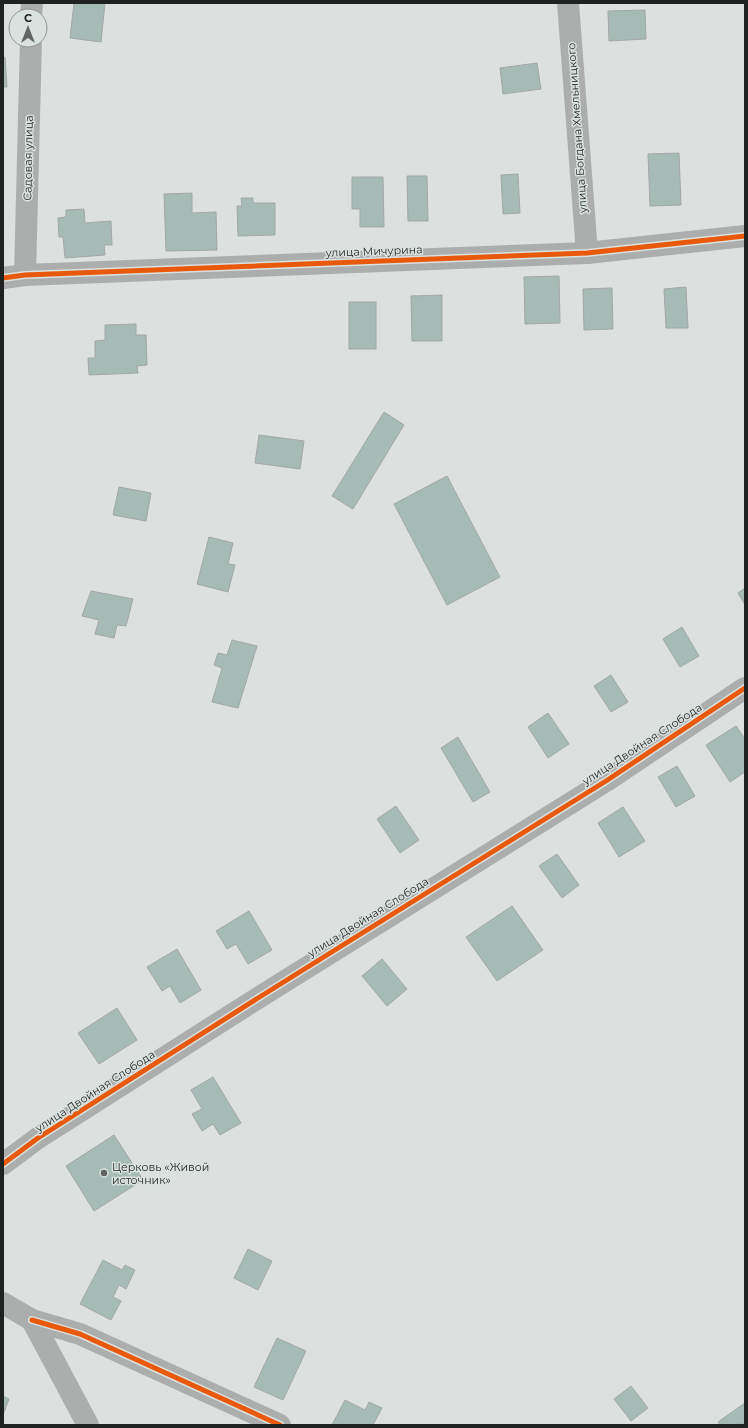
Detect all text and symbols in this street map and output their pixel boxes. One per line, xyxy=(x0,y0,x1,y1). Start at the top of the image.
north arrow xyxy=(8,8,48,48)
text: С xyxy=(24,11,32,25)
street label: улица Богдана Хмельницкого xyxy=(564,42,590,215)
street label: Садовая улица xyxy=(20,115,36,201)
street label: улица Мичурина xyxy=(324,242,423,260)
street label: улица Двойная Слобода xyxy=(579,700,704,789)
street label: улица Двойная Слобода xyxy=(304,874,431,961)
street label: улица Двойная Слобода xyxy=(32,1047,157,1136)
place label: Церковь «Живой источник» xyxy=(112,1160,209,1187)
marker: Церковь «Живой источник» xyxy=(99,1168,109,1178)

